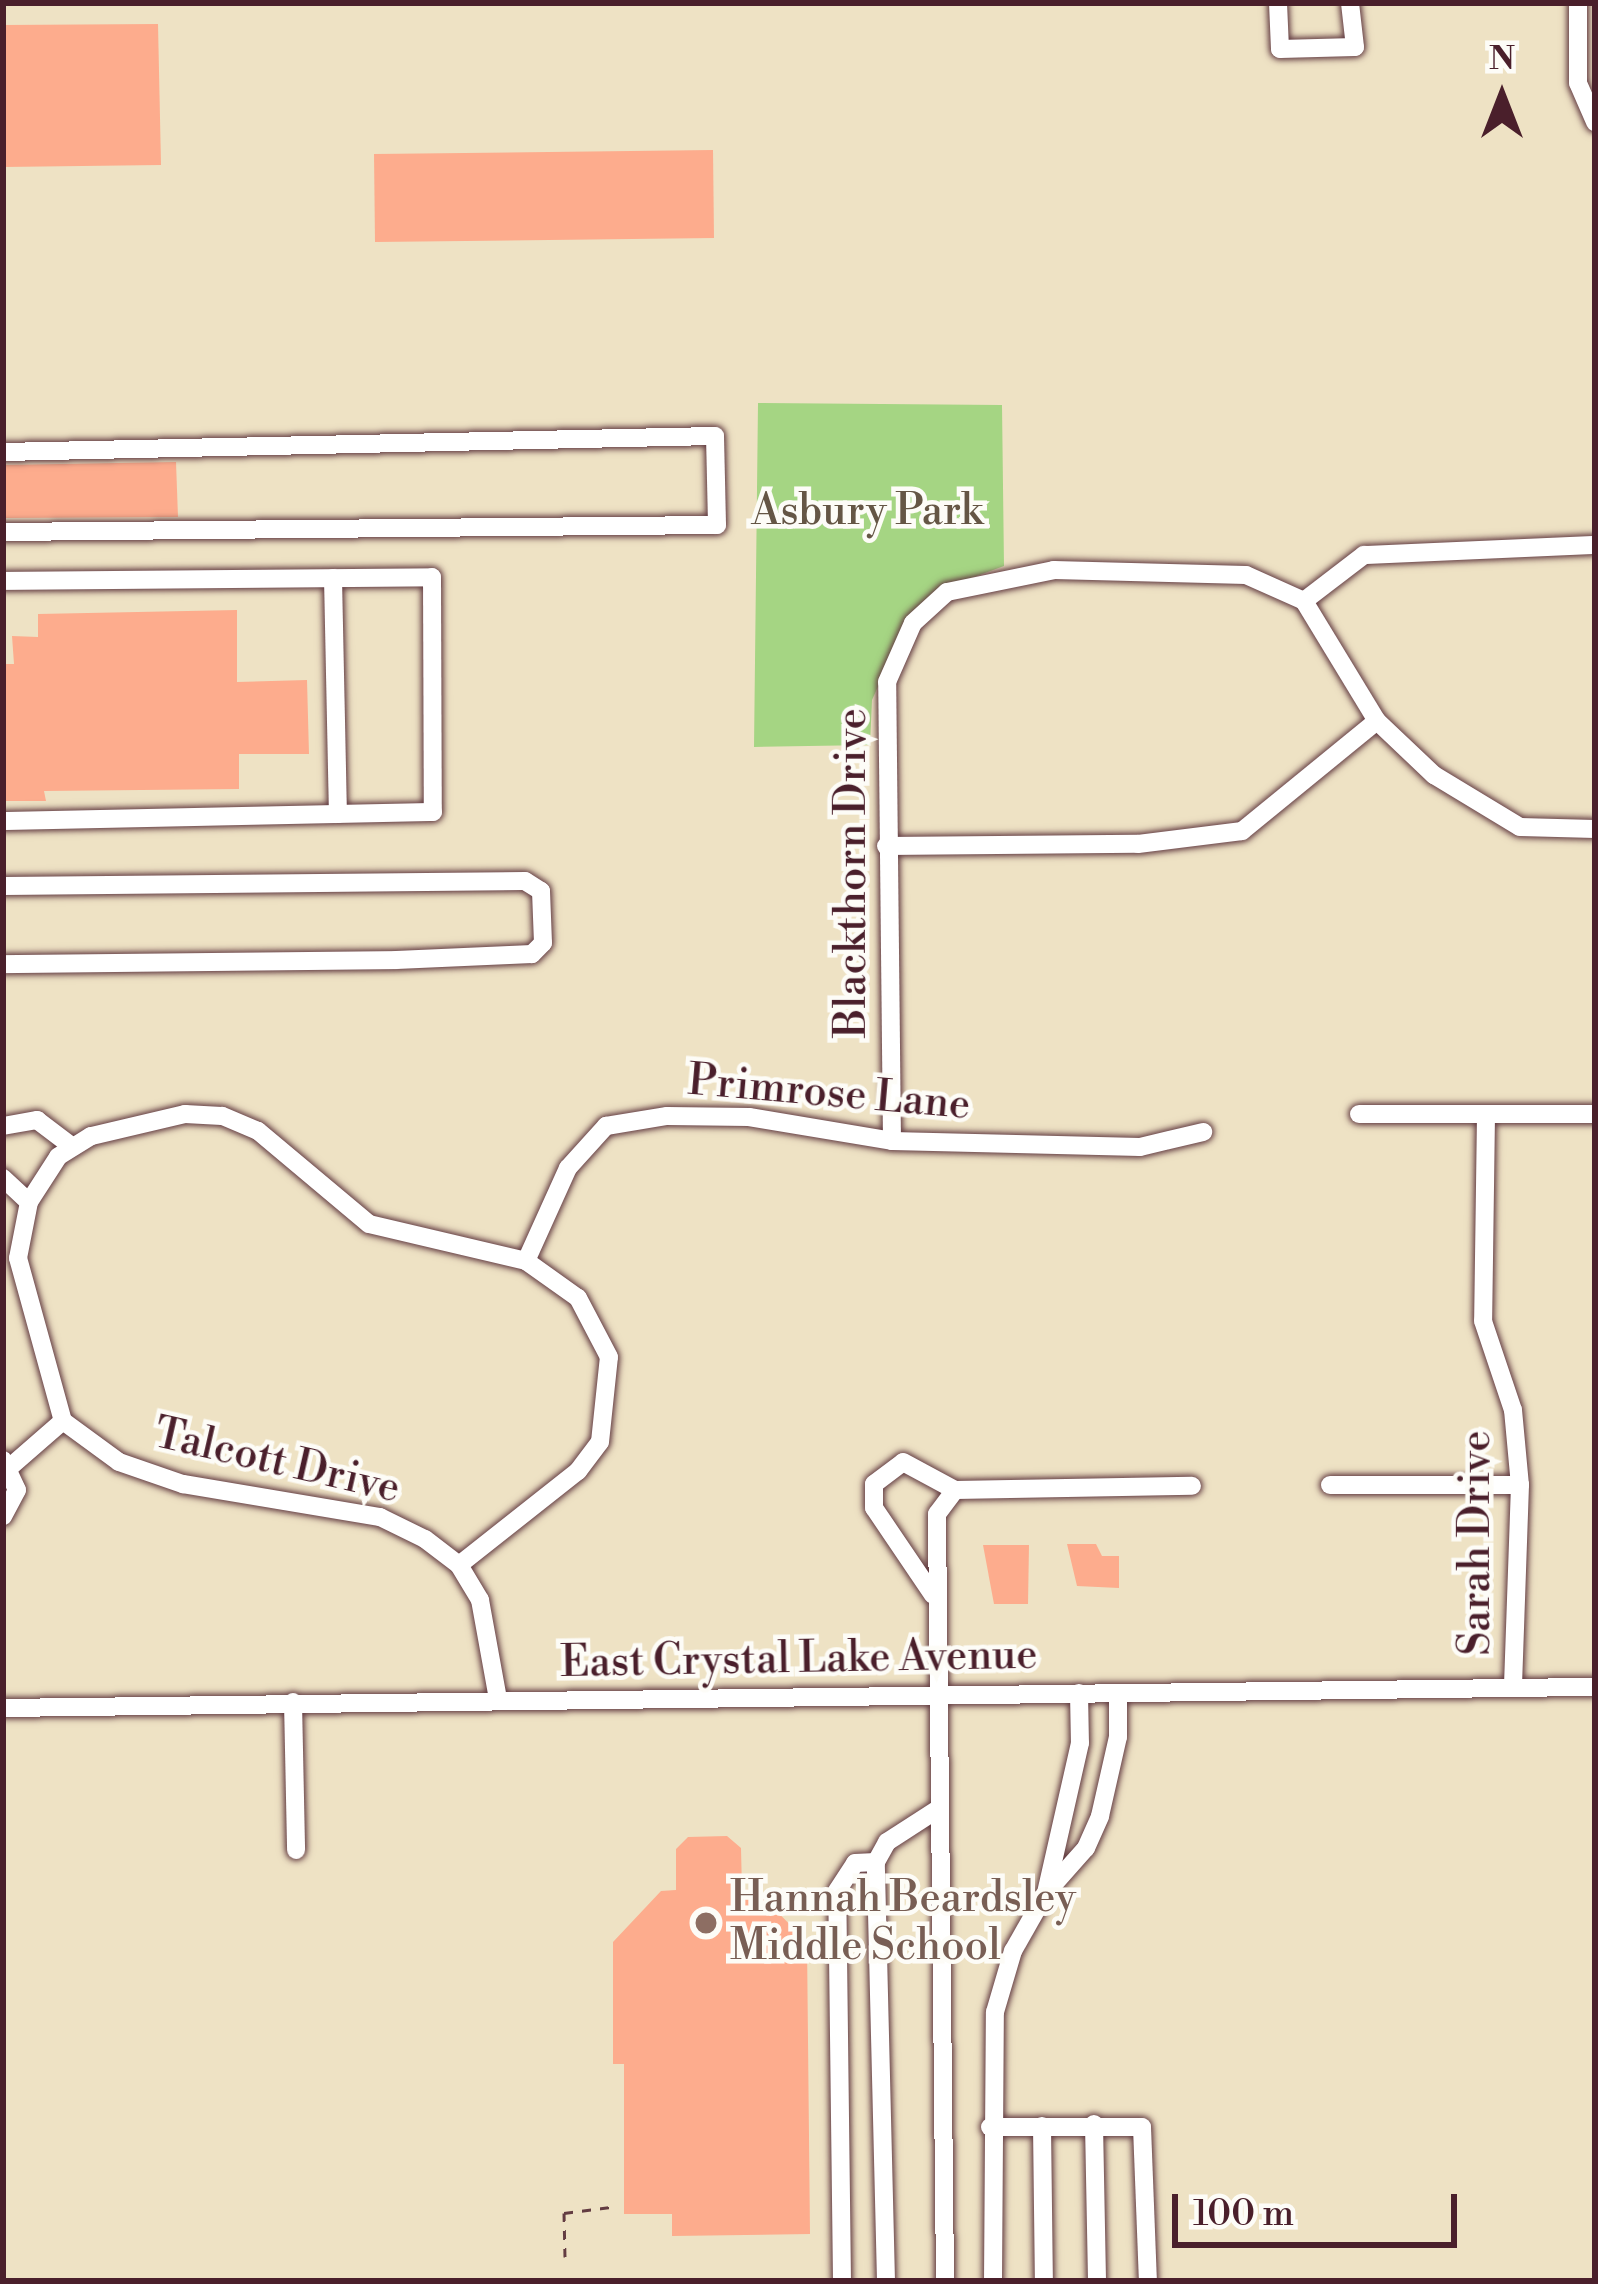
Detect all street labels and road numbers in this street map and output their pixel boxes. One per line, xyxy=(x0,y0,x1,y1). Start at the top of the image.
street label: Blackthorn Drive xyxy=(828,708,878,1038)
street label: Primrose Lane xyxy=(686,1057,972,1131)
street label: Talcott Drive xyxy=(149,1409,405,1515)
street label: Sarah Drive xyxy=(1452,1430,1502,1656)
street label: East Crystal Lake Avenue xyxy=(560,1631,1038,1689)

